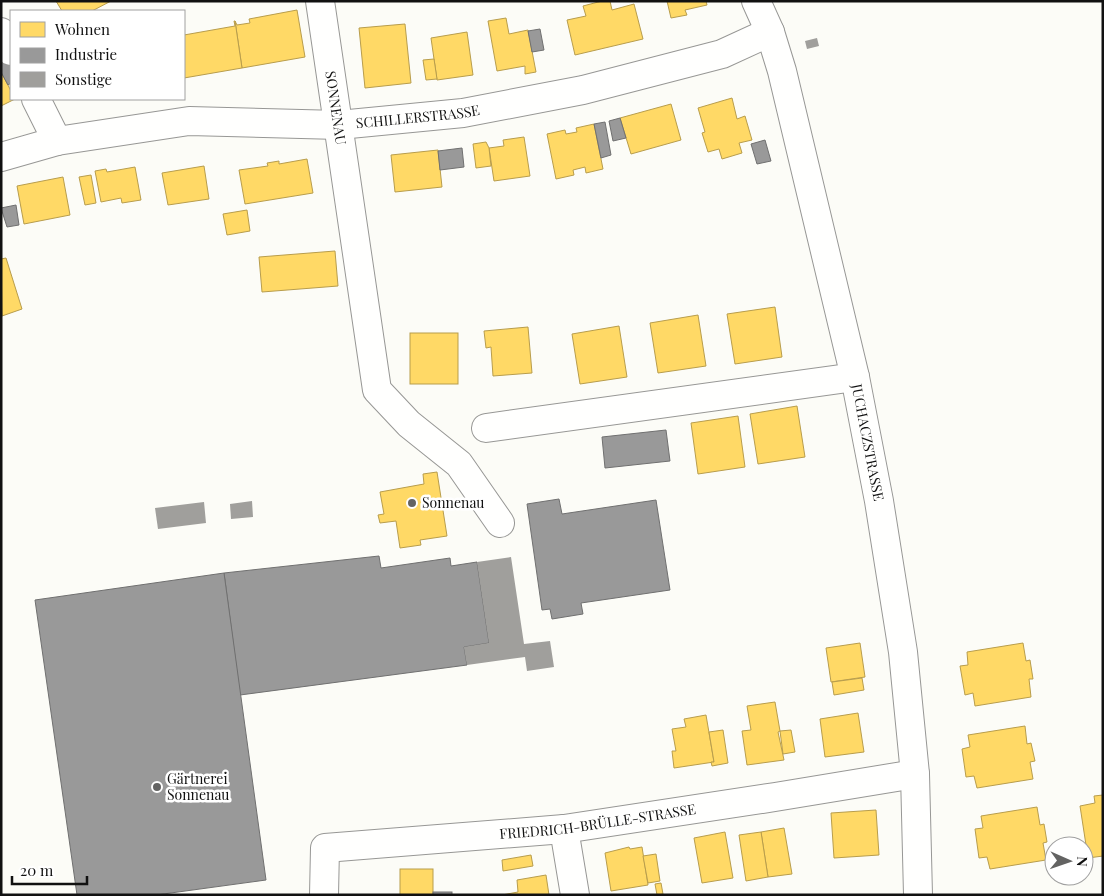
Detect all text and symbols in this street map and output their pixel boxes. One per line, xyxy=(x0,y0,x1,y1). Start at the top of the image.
legend xyxy=(10,10,185,100)
text: Wohnen xyxy=(54,19,110,39)
text: Industrie xyxy=(55,44,117,64)
text: Sonstige xyxy=(55,69,112,89)
street label: SONNENAU xyxy=(321,70,351,146)
street label: SCHILLERSTRASSE xyxy=(355,100,481,132)
street label: JUCHACZSTRASSE xyxy=(847,381,889,502)
place label: Sonnenau xyxy=(422,493,485,512)
marker: Sonnenau xyxy=(406,497,418,509)
place label: Gärtnerei Sonnenau xyxy=(167,769,230,804)
marker: Gärtnerei Sonnenau xyxy=(151,781,163,793)
street label: FRIEDRICH-BRÜLLE-STRASSE xyxy=(499,799,697,843)
north arrow xyxy=(1044,836,1094,886)
scale bar xyxy=(12,854,88,886)
text: N xyxy=(1073,856,1092,867)
text: 20 m xyxy=(20,860,54,880)

